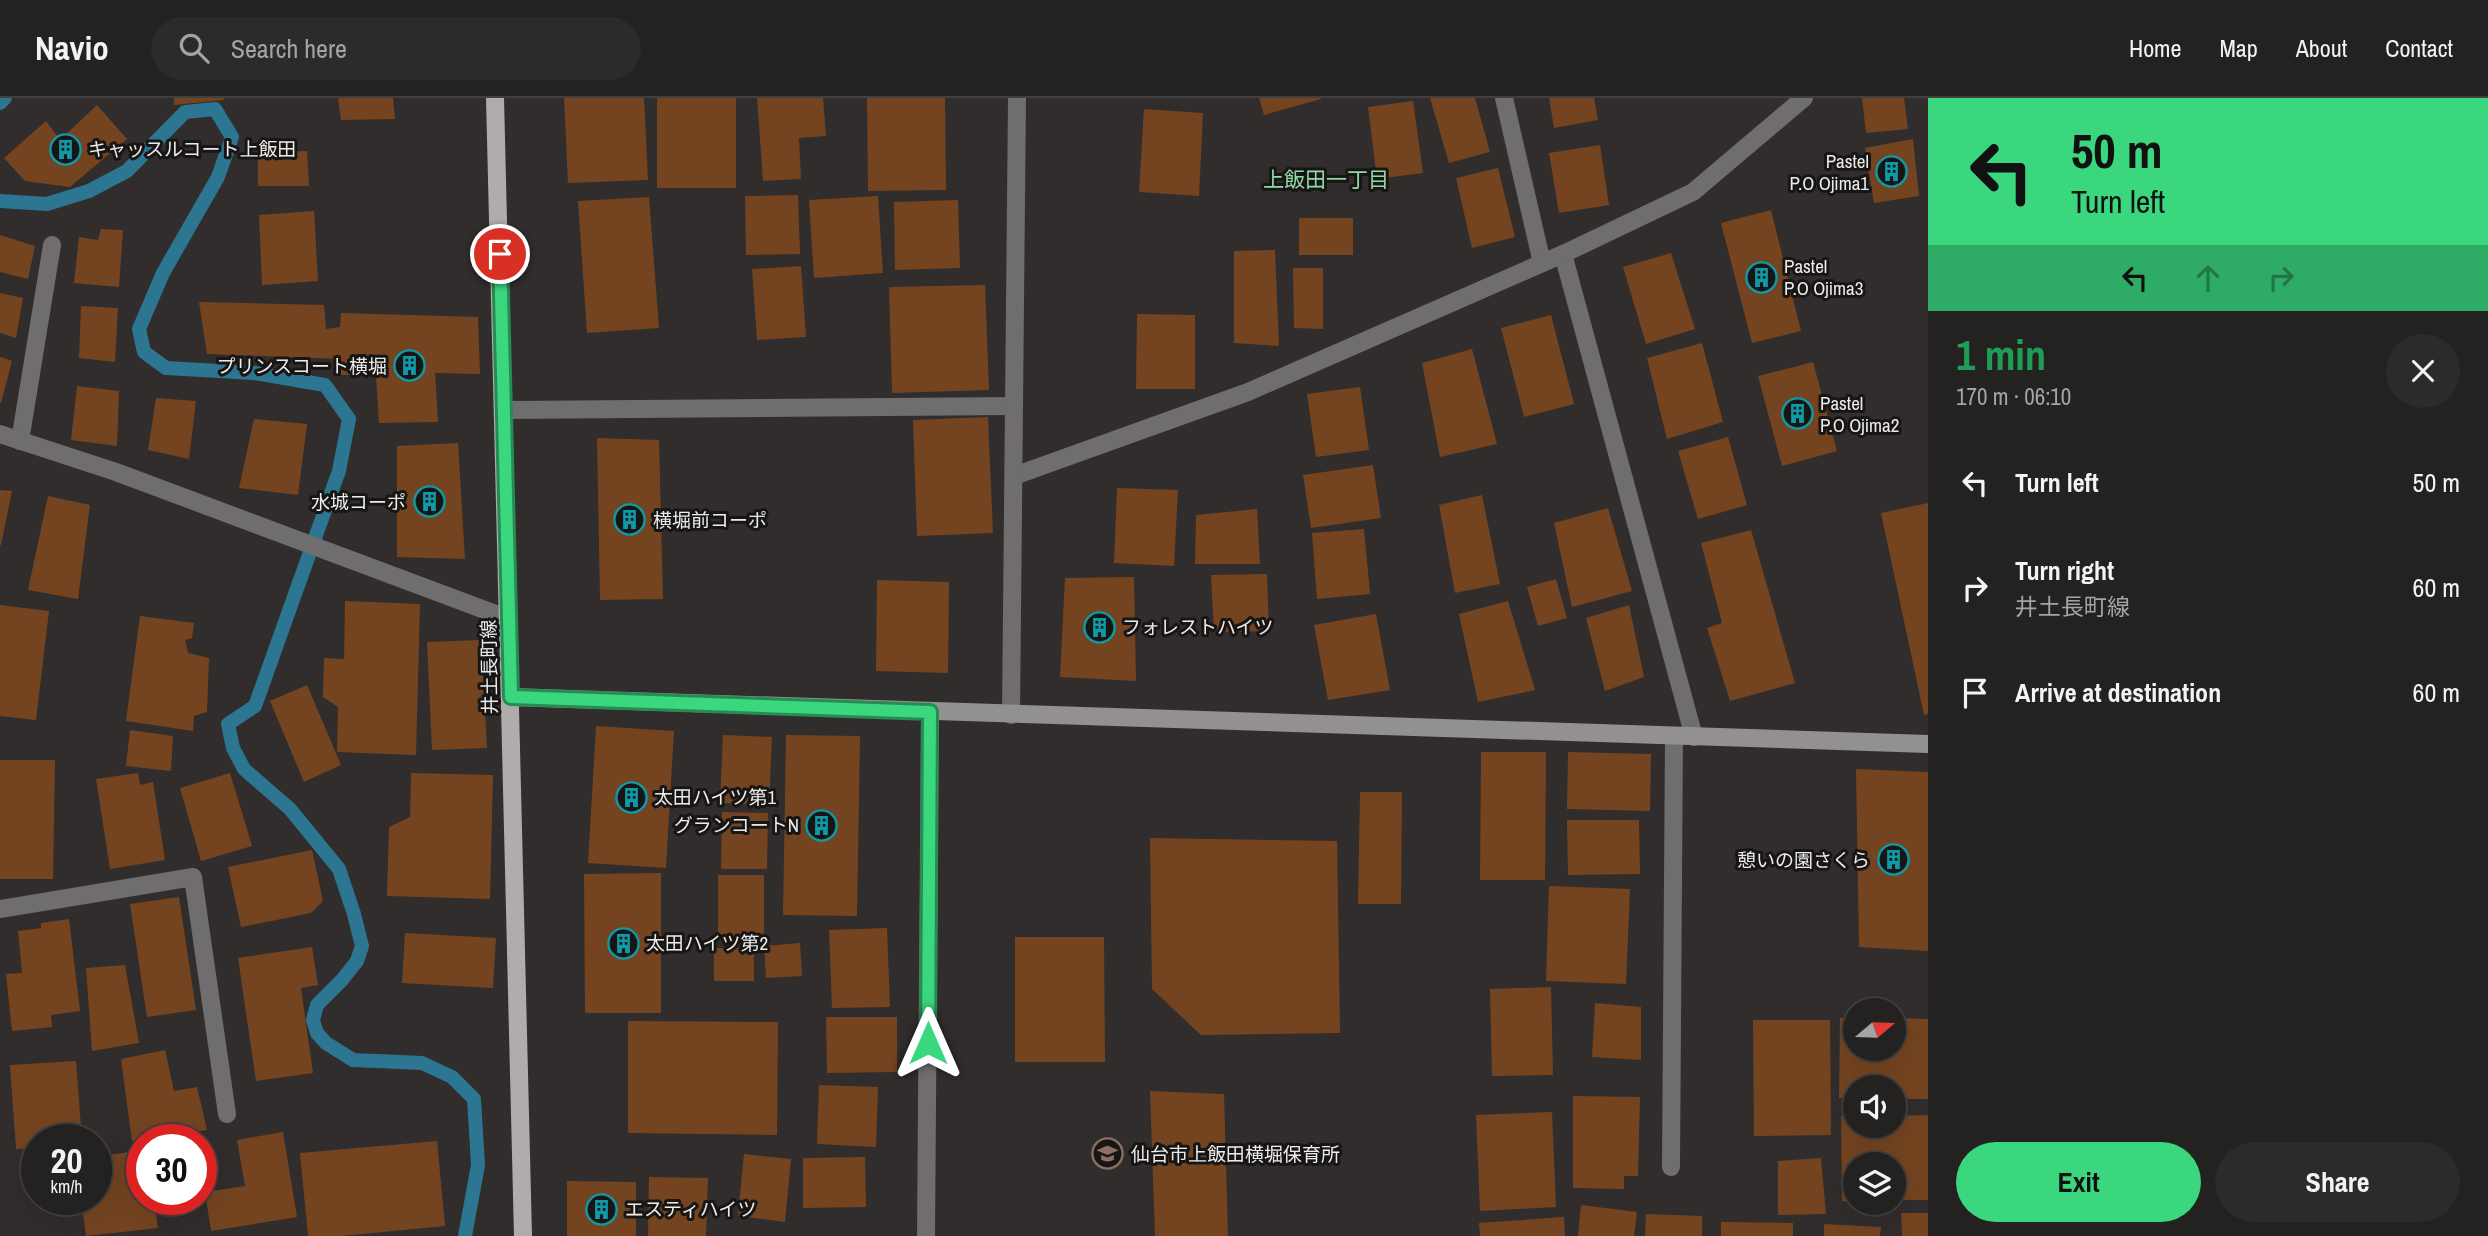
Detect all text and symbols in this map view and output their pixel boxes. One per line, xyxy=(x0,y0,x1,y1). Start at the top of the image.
search box xyxy=(151,17,641,80)
text: Navio xyxy=(35,26,109,70)
icon: search xyxy=(175,29,213,67)
text: Search here xyxy=(231,31,347,66)
text: Home xyxy=(2129,32,2181,64)
text: Map xyxy=(2219,32,2258,64)
text: About xyxy=(2296,32,2347,64)
text: Contact xyxy=(2385,32,2453,64)
text: 50 m xyxy=(2071,117,2163,183)
icon: left xyxy=(1956,126,2047,217)
building icon: キャッスルコート上飯田 xyxy=(48,132,82,166)
place label: キャッスルコート上飯田 xyxy=(88,136,297,162)
place label: Pastel P.O Ojima1 xyxy=(1790,148,1869,196)
building icon: Pastel P.O Ojima1 xyxy=(1875,155,1909,189)
district label: 上飯田一丁目 xyxy=(1263,165,1389,194)
text: Turn left xyxy=(2071,180,2165,223)
pin xyxy=(470,224,530,284)
icon: arrive xyxy=(481,235,519,273)
place label: Pastel P.O Ojima3 xyxy=(1784,253,1863,301)
icon: left xyxy=(2116,259,2154,297)
icon: ahead xyxy=(2189,259,2227,297)
icon: right xyxy=(2262,259,2300,297)
building icon: Pastel P.O Ojima3 xyxy=(1744,260,1778,294)
text: 1 min xyxy=(1956,327,2046,383)
button: close xyxy=(2386,334,2460,408)
building icon: プリンスコート横堀 xyxy=(393,349,427,383)
place label: プリンスコート横堀 xyxy=(216,353,387,379)
text: 170 m · 06:10 xyxy=(1956,381,2071,412)
place label: Pastel P.O Ojima2 xyxy=(1820,390,1899,438)
building icon: Pastel P.O Ojima2 xyxy=(1780,397,1814,431)
icon: left xyxy=(1956,464,1994,502)
text: Turn left xyxy=(2015,465,2099,500)
text: 50 m xyxy=(2413,465,2460,500)
building icon: 水城コーポ xyxy=(412,485,446,519)
place label: 水城コーポ xyxy=(311,489,406,515)
building icon: 横堀前コーポ xyxy=(613,503,647,537)
place label: 横堀前コーポ xyxy=(653,507,767,533)
text: Turn right xyxy=(2015,553,2114,588)
icon: right xyxy=(1956,569,1994,607)
text: 60 m xyxy=(2413,570,2460,605)
text: 井土長町線 xyxy=(2015,591,2130,622)
building icon: フォレストハイツ xyxy=(1082,610,1116,644)
place label: フォレストハイツ xyxy=(1122,614,1274,640)
street label: 井土長町線 xyxy=(475,619,503,715)
icon: arrive xyxy=(1956,674,1994,712)
text: Arrive at destination xyxy=(2015,675,2221,710)
text: 60 m xyxy=(2413,675,2460,710)
building icon: 太田ハイツ第1 xyxy=(614,780,648,814)
place label: 太田ハイツ第1 xyxy=(654,784,777,810)
building icon: グランコートN xyxy=(805,808,839,842)
place label: グランコートN xyxy=(674,812,799,838)
building icon: 憩いの園さくら xyxy=(1876,843,1910,877)
place label: 憩いの園さくら xyxy=(1737,847,1870,873)
building icon: 太田ハイツ第2 xyxy=(606,926,640,960)
place label: 太田ハイツ第2 xyxy=(646,930,768,956)
north arrow xyxy=(1843,998,1906,1060)
map controls xyxy=(1843,998,1906,1215)
position arrow xyxy=(891,1006,965,1080)
button: sound xyxy=(1843,1075,1906,1138)
speed limit sign: 30 xyxy=(126,1124,217,1215)
text: 20 xyxy=(51,1137,82,1184)
school or university icon: 仙台市上飯田横堀保育所 xyxy=(1091,1137,1125,1171)
place label: 仙台市上飯田横堀保育所 xyxy=(1131,1141,1340,1167)
button: Exit xyxy=(1956,1142,2201,1222)
button: Share xyxy=(2215,1142,2460,1222)
button: layers xyxy=(1843,1152,1906,1215)
text: km/h xyxy=(51,1174,83,1199)
building icon: エスティハイツ xyxy=(585,1192,619,1226)
place label: エスティハイツ xyxy=(625,1196,756,1222)

